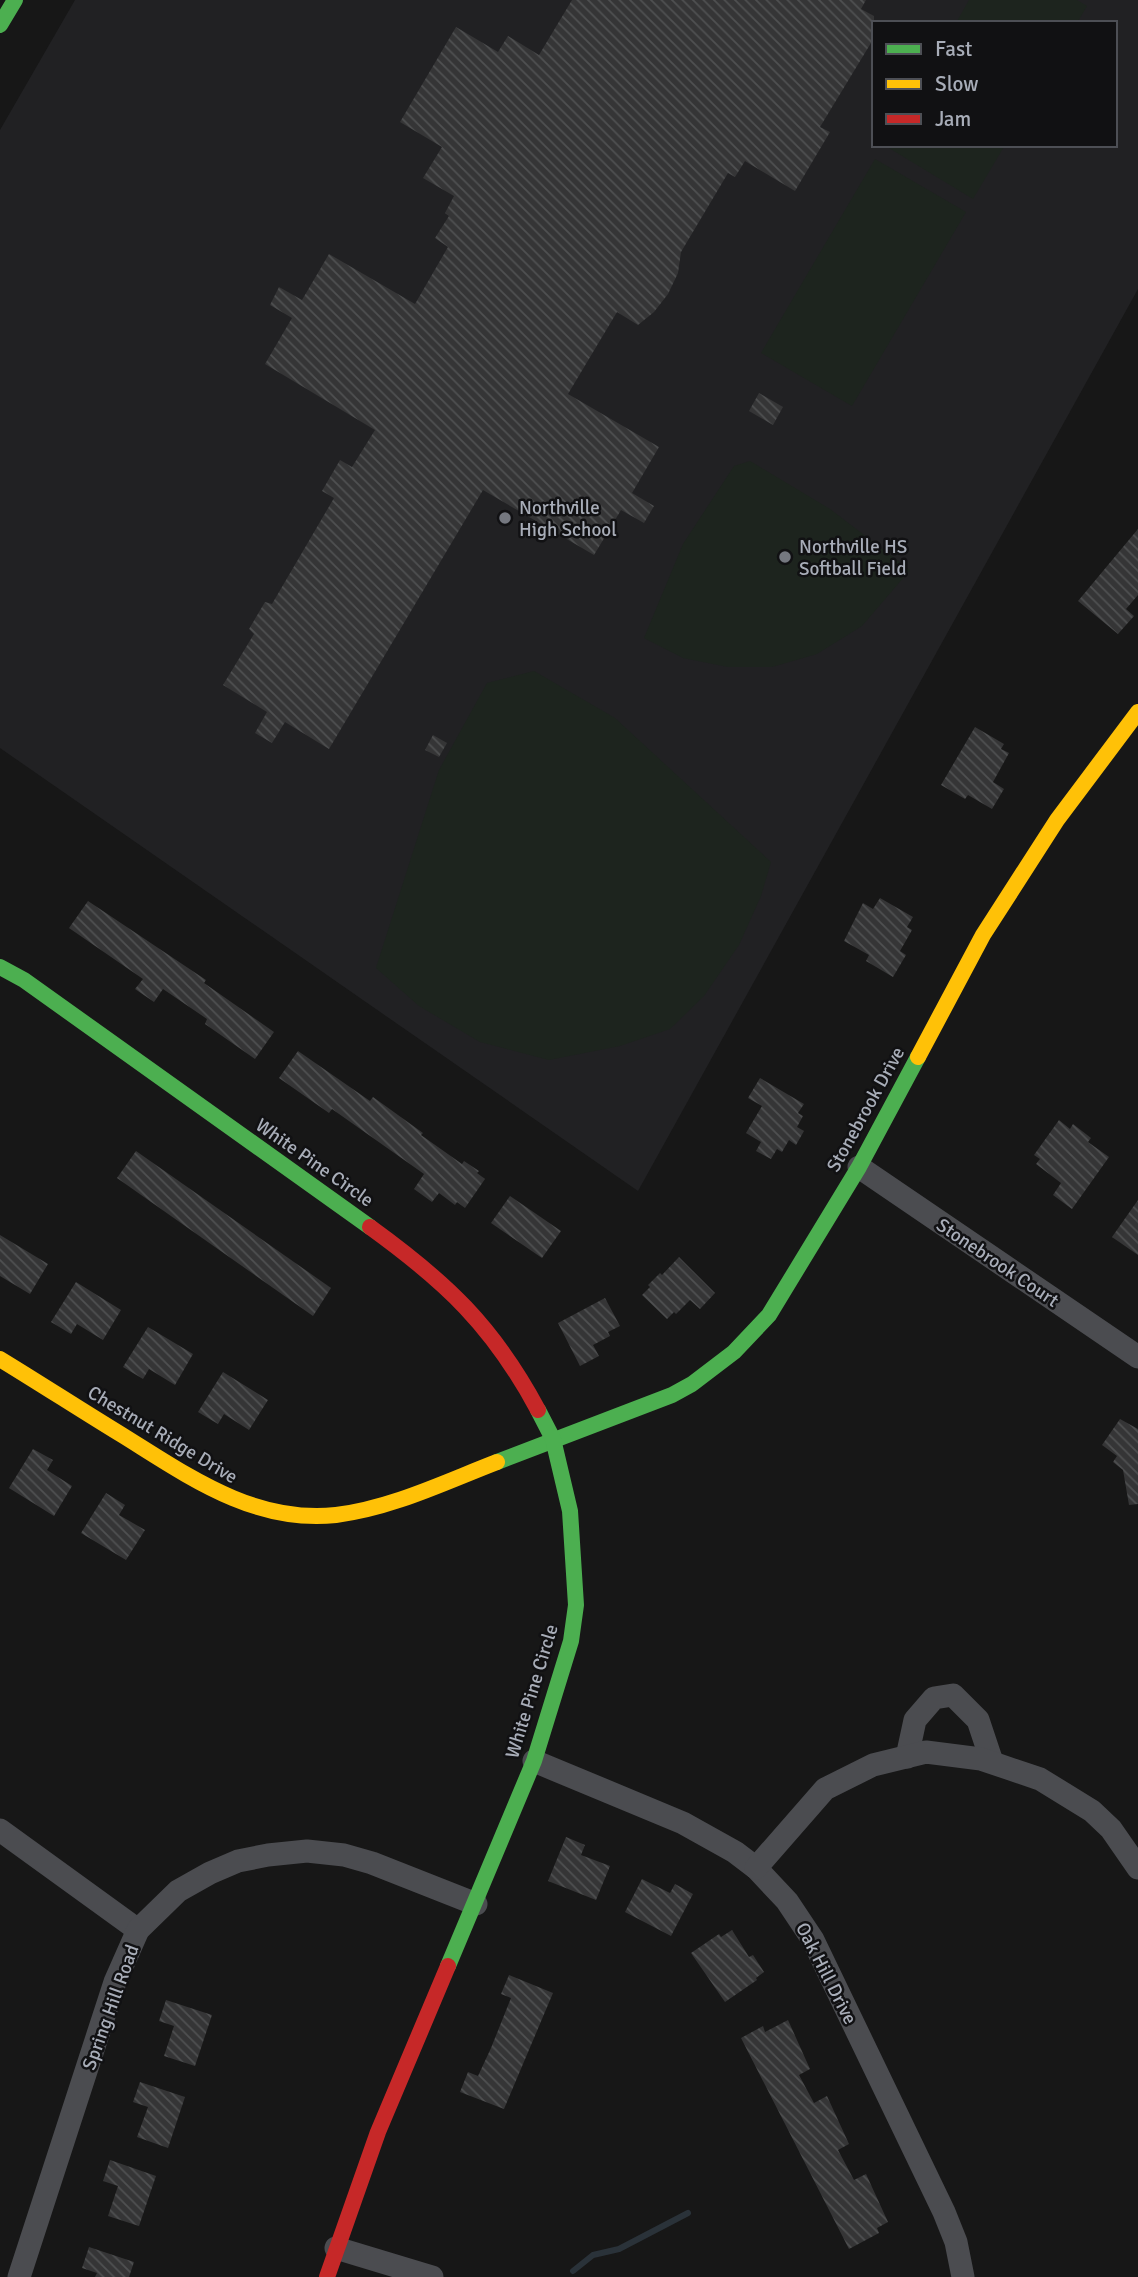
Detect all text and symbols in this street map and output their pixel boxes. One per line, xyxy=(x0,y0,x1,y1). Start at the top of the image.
legend xyxy=(872,21,1117,147)
text: Fast xyxy=(935,36,972,62)
text: Slow xyxy=(935,71,979,97)
text: Jam xyxy=(935,106,971,132)
place label: Northville High School xyxy=(519,496,617,542)
marker: Northville High School xyxy=(497,510,513,526)
place label: Northville HS Softball Field xyxy=(799,535,907,581)
marker: Northville HS Softball Field xyxy=(777,549,793,565)
street label: Stonebrook Drive xyxy=(822,1043,910,1176)
street label: White Pine Circle xyxy=(251,1113,378,1212)
street label: Stonebrook Court xyxy=(932,1213,1064,1313)
street label: Chestnut Ridge Drive xyxy=(83,1381,242,1489)
street label: White Pine Circle xyxy=(500,1621,564,1761)
street label: Oak Hill Drive xyxy=(790,1918,862,2028)
street label: Spring Hill Road xyxy=(77,1941,145,2073)

